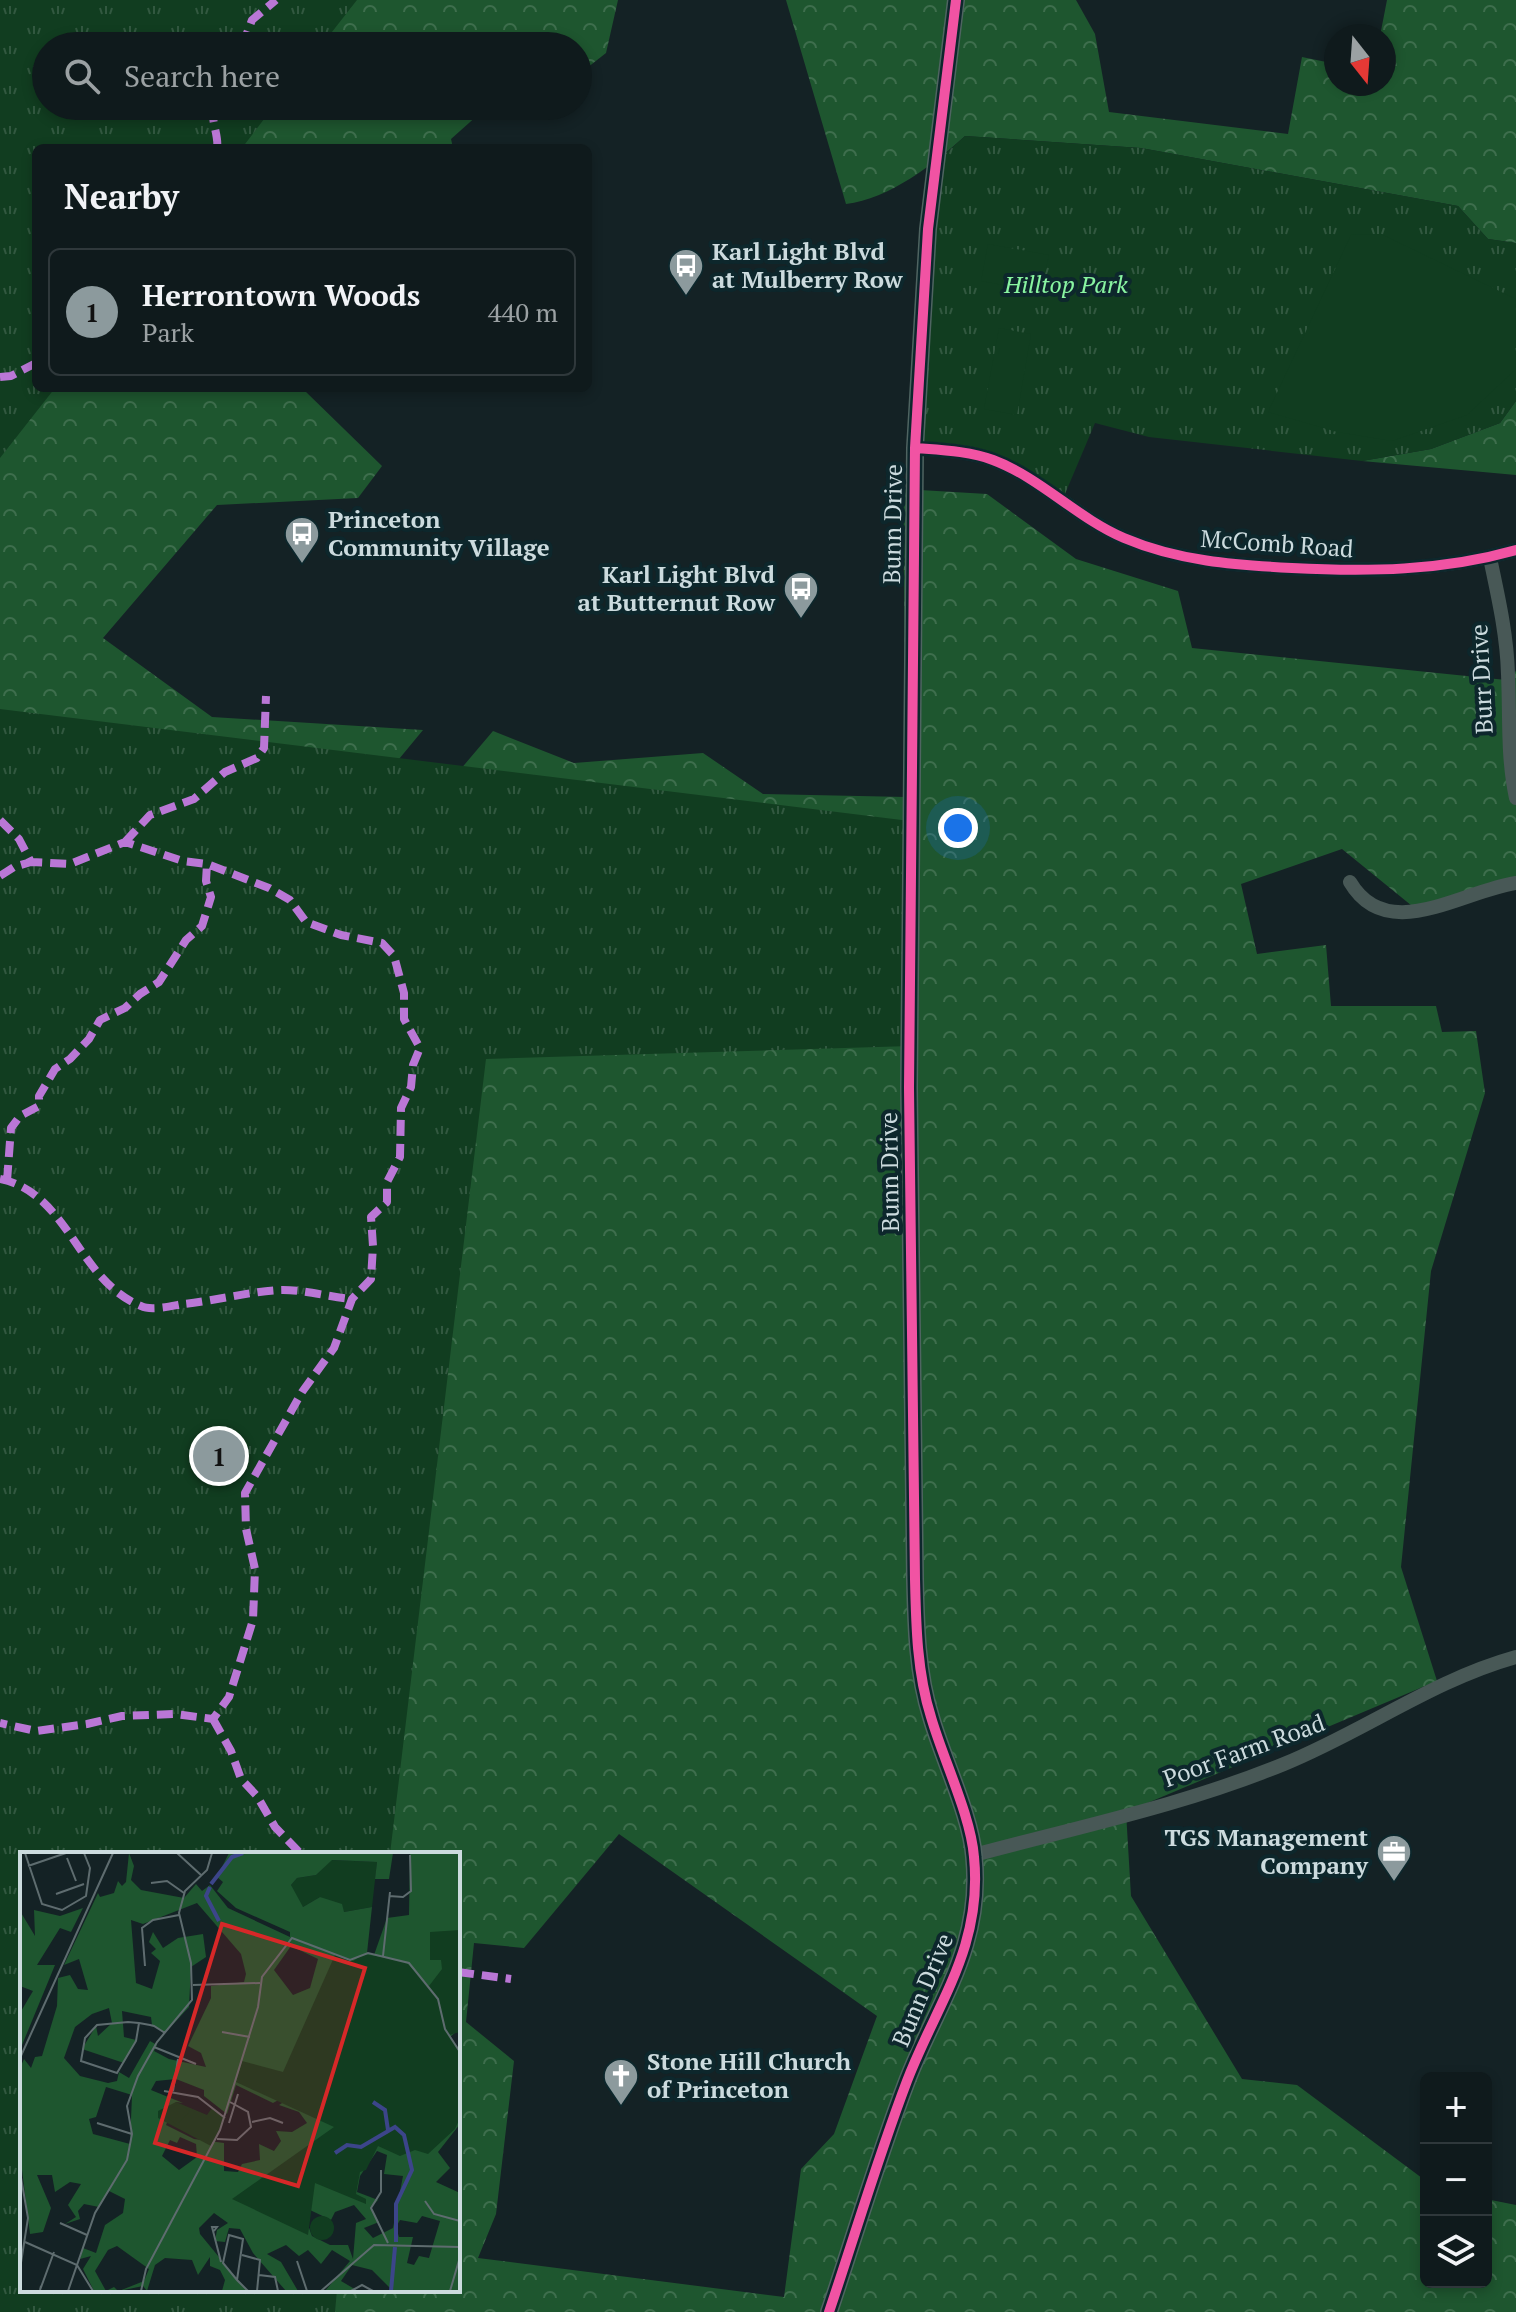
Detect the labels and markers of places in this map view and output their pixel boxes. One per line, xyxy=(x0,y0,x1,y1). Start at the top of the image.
place label: Karl Light Blvd at Mulberry Row xyxy=(712,235,904,295)
bus stop icon: Karl Light Blvd at Mulberry Row xyxy=(667,247,705,297)
place label: Princeton Community Village xyxy=(328,503,550,563)
bus stop icon: Princeton Community Village xyxy=(283,515,321,565)
place label: Karl Light Blvd at Butternut Row xyxy=(578,558,776,618)
bus stop icon: Karl Light Blvd at Butternut Row xyxy=(782,570,820,620)
pin: 1 xyxy=(193,1426,245,1486)
place label: TGS Management Company xyxy=(1165,1821,1369,1881)
office icon: TGS Management Company xyxy=(1375,1833,1413,1883)
place label: Stone Hill Church of Princeton xyxy=(647,2045,852,2105)
church icon: Stone Hill Church of Princeton xyxy=(602,2057,640,2107)

